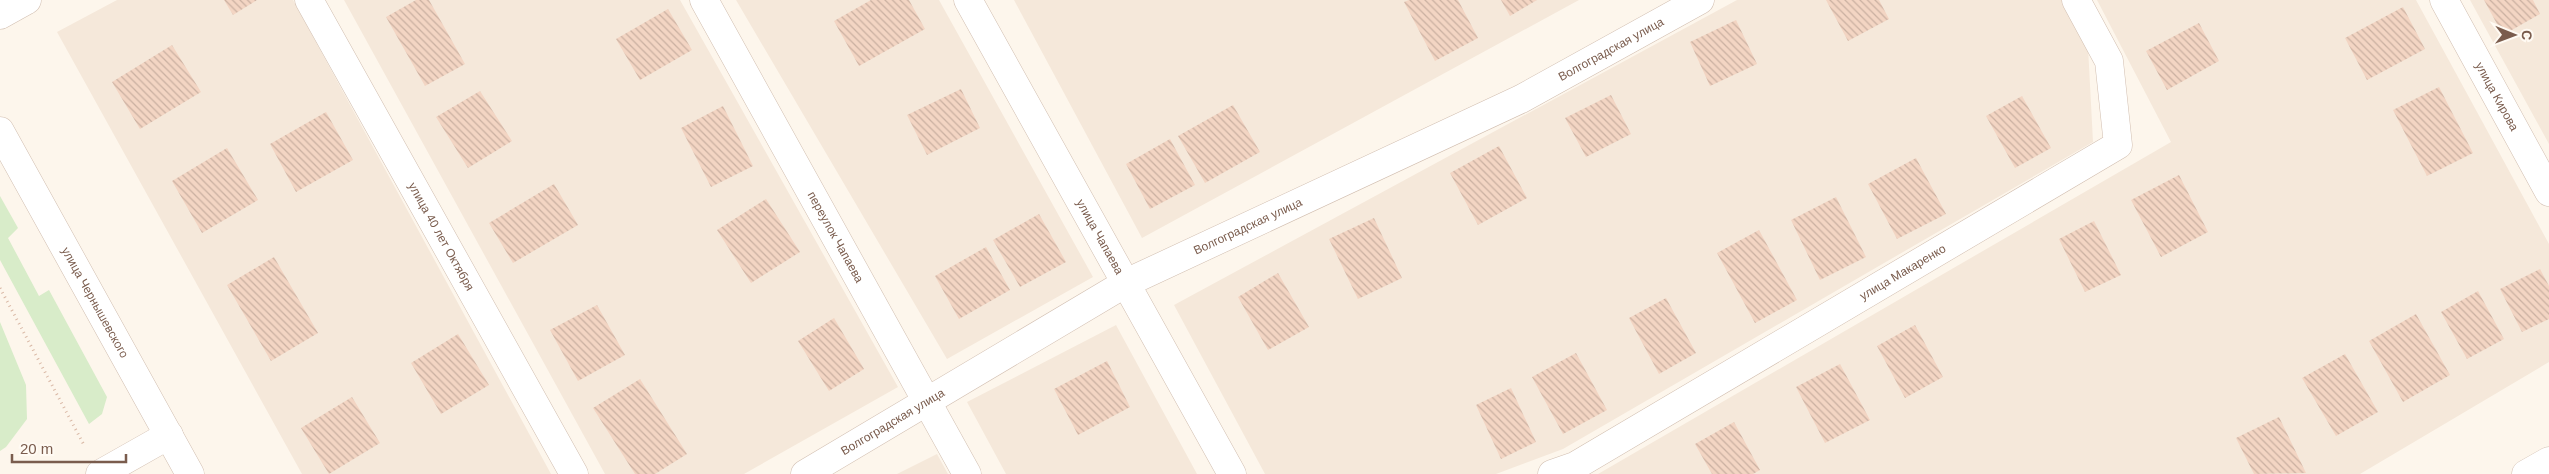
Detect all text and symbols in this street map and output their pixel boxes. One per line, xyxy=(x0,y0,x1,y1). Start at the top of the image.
north arrow xyxy=(2489,10,2539,60)
street label: Волгоградская улица xyxy=(1556,14,1666,84)
text: С xyxy=(2519,30,2535,40)
street label: улица Кирова xyxy=(2472,60,2521,134)
street label: улица 40 лет Октября xyxy=(405,180,477,293)
street label: переулок Чапаева xyxy=(805,189,867,285)
street label: Волгоградская улица xyxy=(1191,195,1305,258)
street label: улица Чапаева xyxy=(1073,197,1127,277)
street label: улица Макаренко xyxy=(1857,241,1948,303)
street label: улица Чернышевского xyxy=(59,245,131,361)
street label: Волгоградская улица xyxy=(838,385,947,458)
scale bar xyxy=(12,432,126,464)
text: 20 m xyxy=(20,440,53,457)

